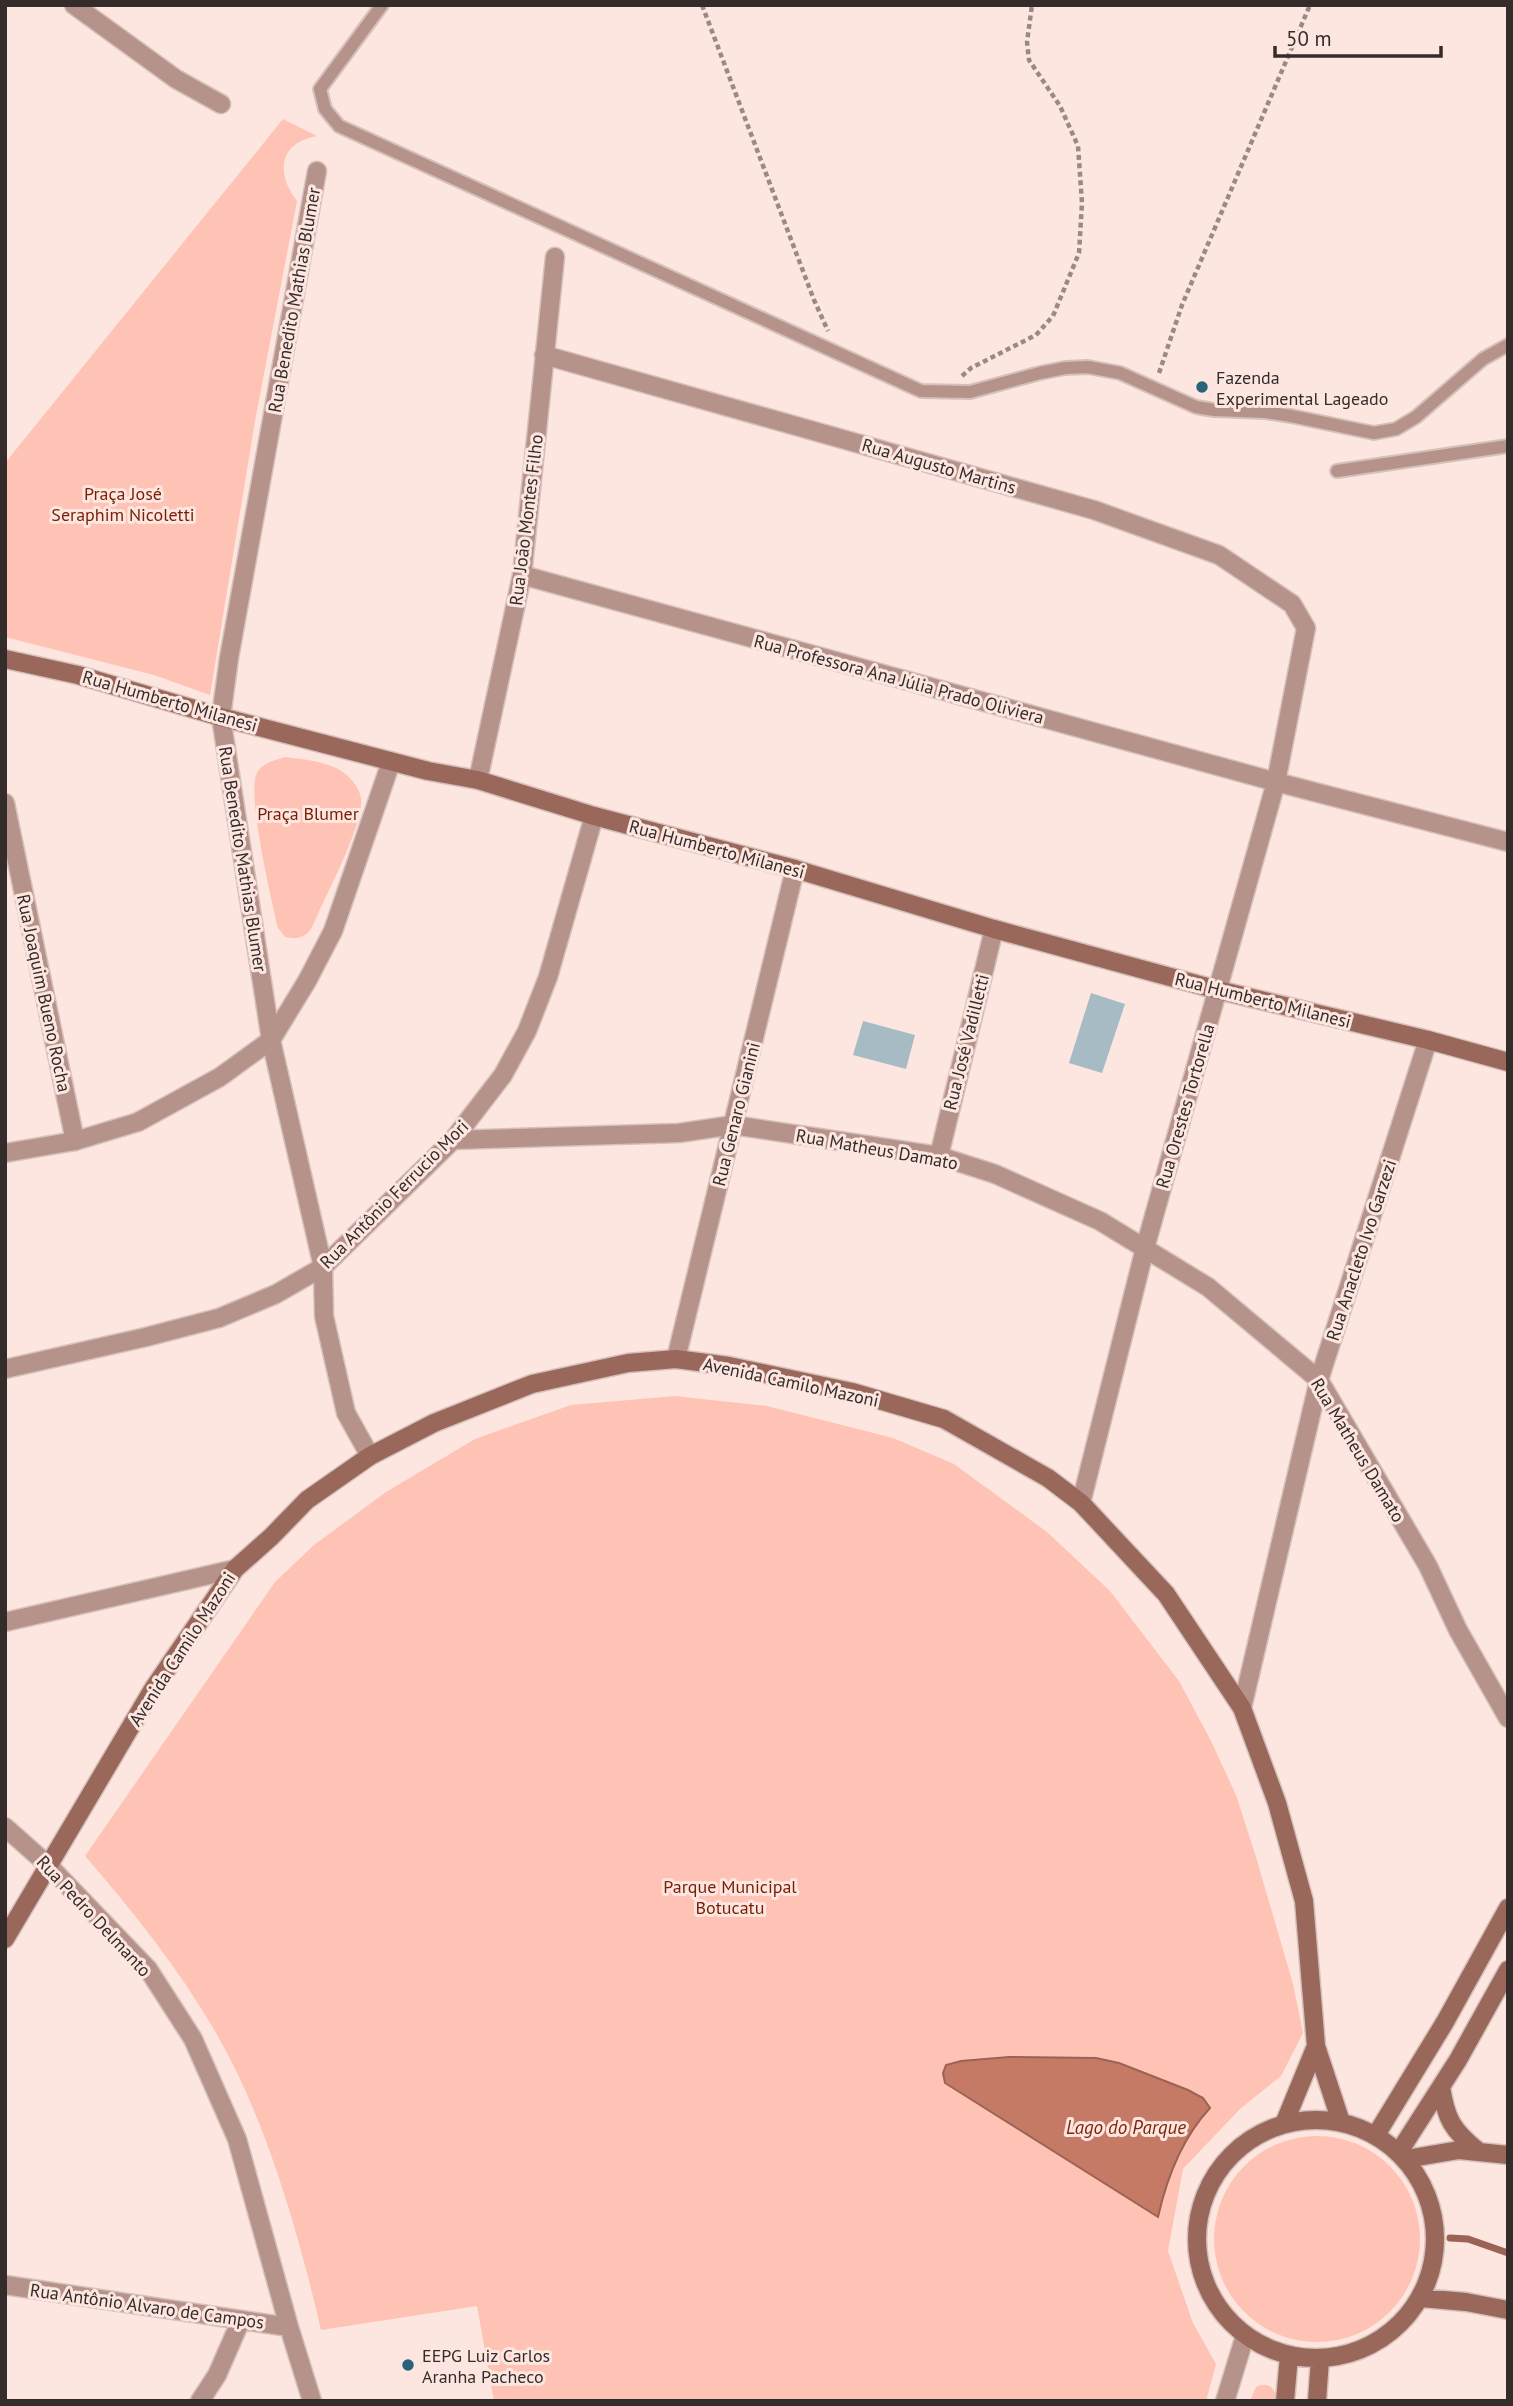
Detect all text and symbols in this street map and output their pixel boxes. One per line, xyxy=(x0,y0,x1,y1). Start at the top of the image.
scale bar xyxy=(1275,14,1441,58)
text: 50 m xyxy=(1286,25,1332,52)
street label: Rua Benedito Mathias Blumer xyxy=(263,186,325,414)
place label: Fazenda Experimental Lageado xyxy=(1216,366,1388,410)
marker: Fazenda Experimental Lageado xyxy=(1194,379,1210,395)
street label: Rua João Montes Filho xyxy=(504,433,548,607)
street label: Rua Augusto Martins xyxy=(859,433,1019,499)
park label: Praça José Seraphim Nicoletti xyxy=(51,482,195,526)
street label: Rua Professora Ana Júlia Prado Oliviera xyxy=(751,629,1047,729)
street label: Rua Humberto Milanesi xyxy=(80,665,260,737)
street label: Rua Benedito Mathias Blumer xyxy=(214,745,272,973)
park label: Praça Blumer xyxy=(257,802,359,825)
street label: Rua Humberto Milanesi xyxy=(627,814,807,884)
street label: Rua Joaquim Bueno Rocha xyxy=(12,892,76,1094)
street label: Rua Humberto Milanesi xyxy=(1172,967,1354,1033)
street label: Rua José Vadilletti xyxy=(938,972,994,1112)
street label: Rua Orestes Tortorella xyxy=(1150,1021,1220,1191)
street label: Rua Genaro Gianini xyxy=(707,1040,765,1188)
street label: Rua Antônio Ferrucio Mori xyxy=(315,1115,473,1273)
street label: Rua Matheus Damato xyxy=(794,1123,960,1175)
street label: Rua Anacleto Ivo Garzezi xyxy=(1321,1156,1401,1344)
street label: Avenida Camilo Mazoni xyxy=(701,1352,881,1412)
street label: Rua Matheus Damato xyxy=(1306,1374,1410,1526)
street label: Avenida Camilo Mazoni xyxy=(124,1568,240,1730)
street label: Rua Pedro Delmanto xyxy=(32,1850,156,1982)
park label: Parque Municipal Botucatu xyxy=(663,1875,797,1919)
water label: Lago do Parque xyxy=(1066,2115,1186,2139)
street label: Rua Antônio Alvaro de Campos xyxy=(29,2278,265,2334)
place label: EEPG Luiz Carlos Aranha Pacheco xyxy=(422,2344,550,2388)
marker: EEPG Luiz Carlos Aranha Pacheco xyxy=(400,2357,416,2373)

